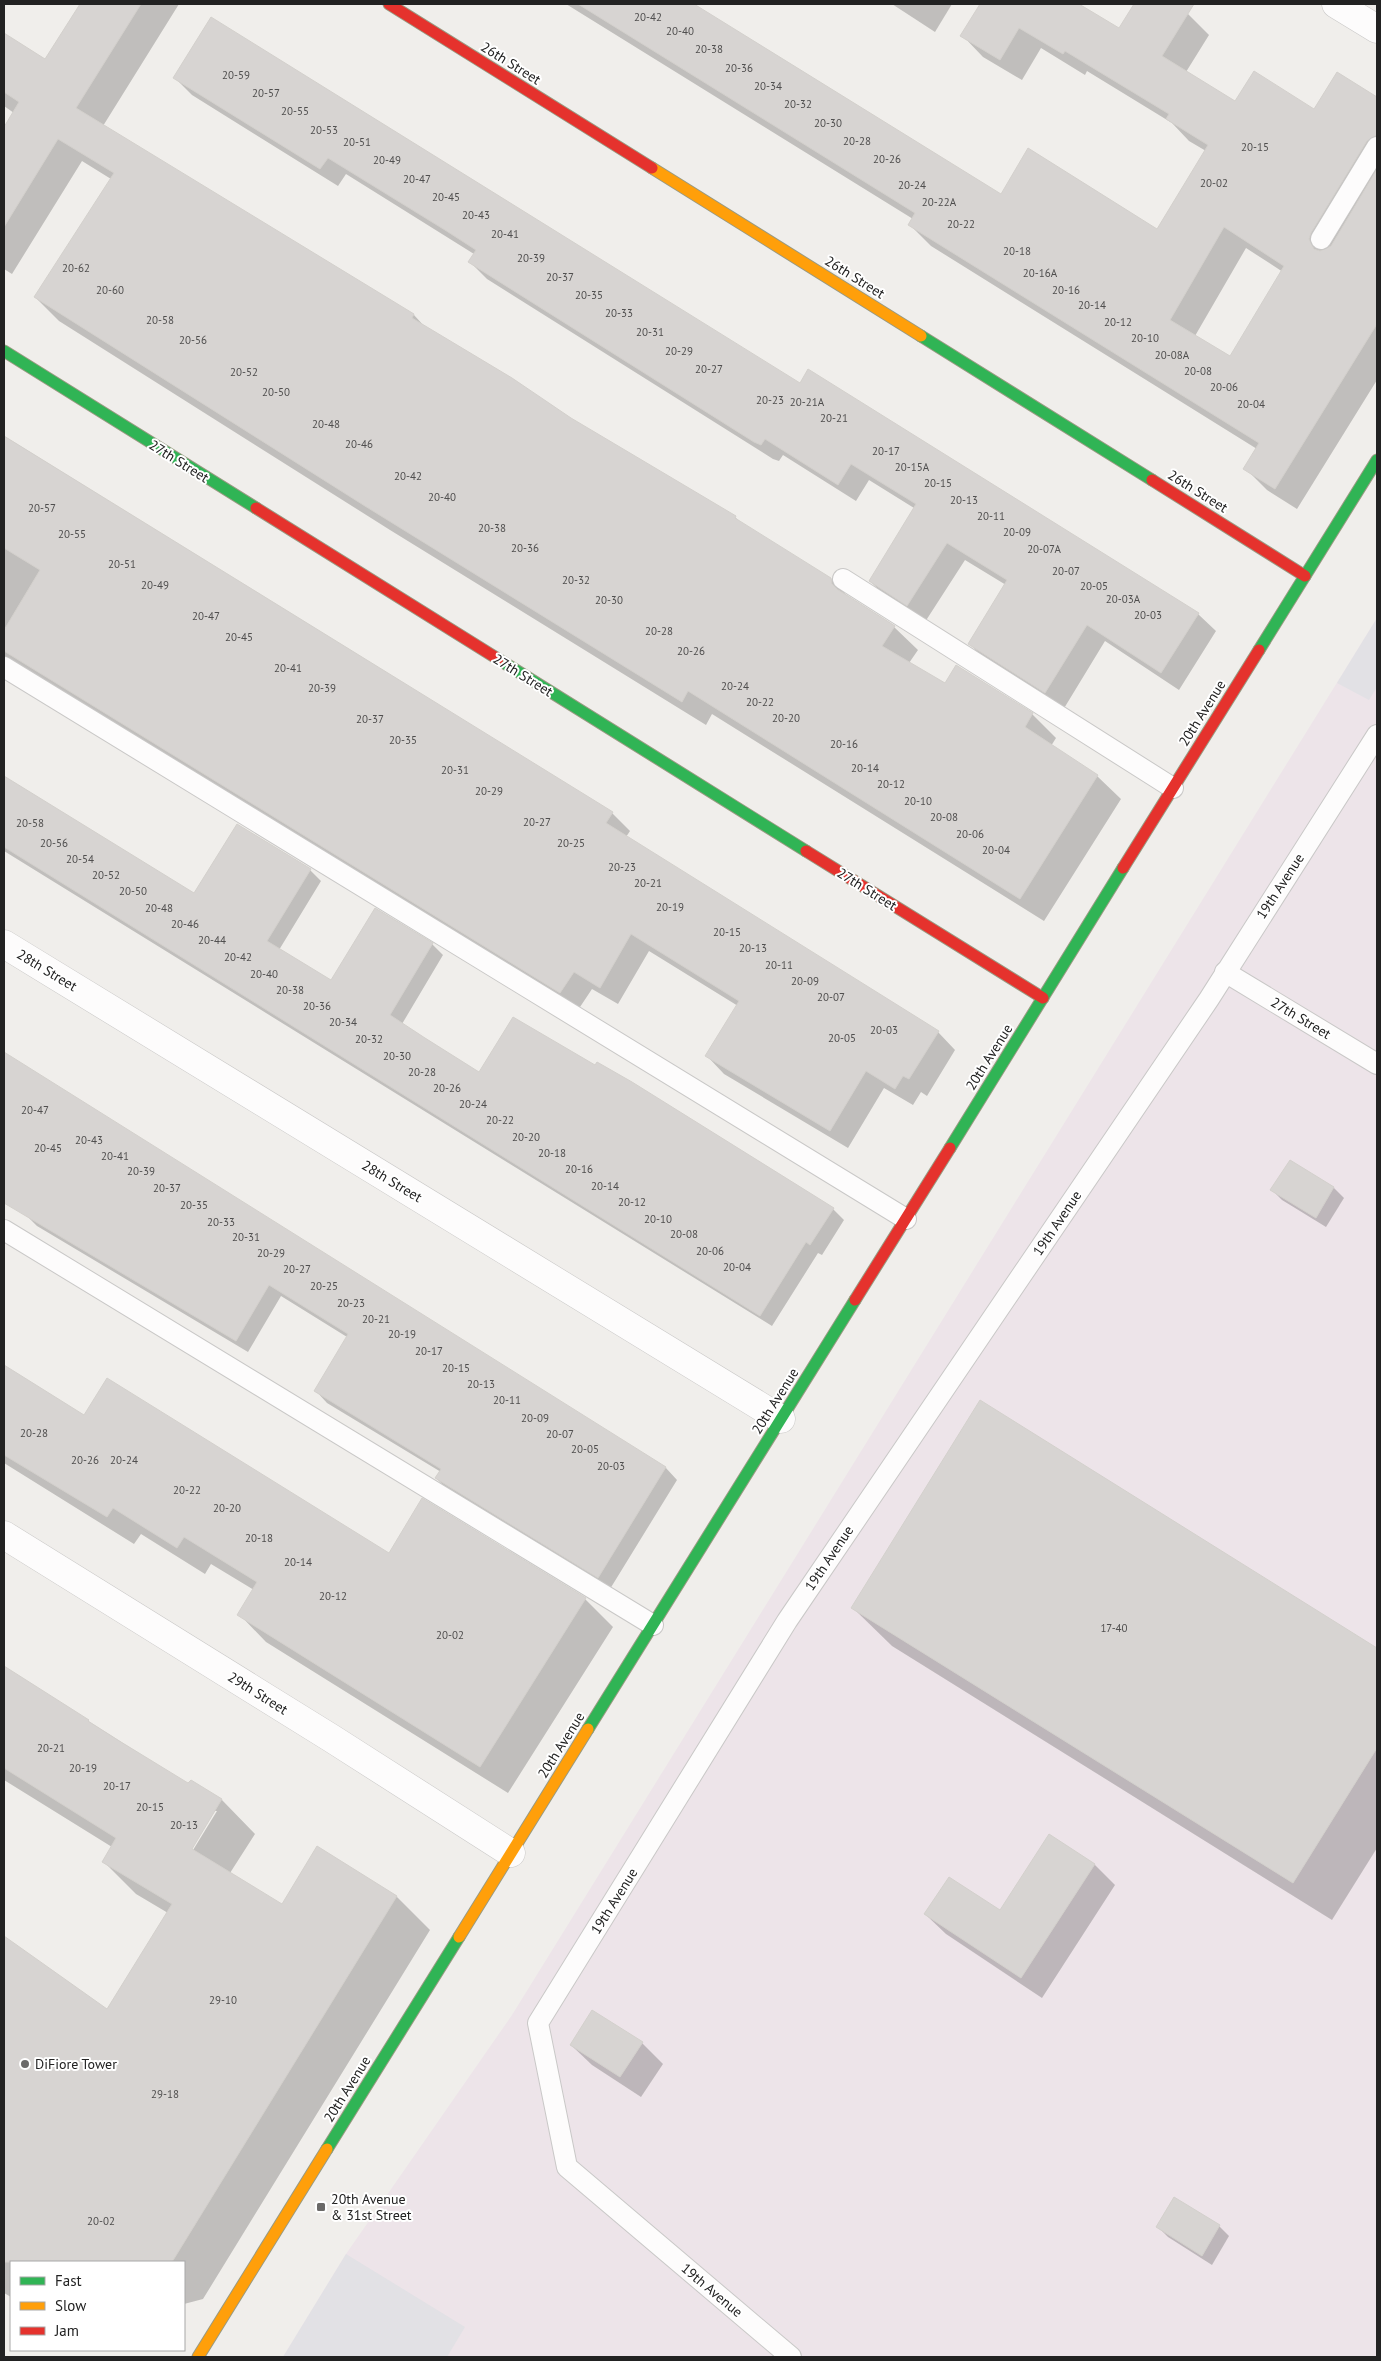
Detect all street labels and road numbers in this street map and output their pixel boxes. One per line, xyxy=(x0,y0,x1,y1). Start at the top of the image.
street label: 26th Street xyxy=(478,38,544,89)
street label: 26th Street xyxy=(822,252,888,303)
street label: 27th Street xyxy=(146,436,212,486)
street label: 26th Street xyxy=(1165,466,1231,517)
street label: 27th Street xyxy=(490,650,556,700)
street label: 20th Avenue xyxy=(1175,677,1229,749)
street label: 19th Avenue xyxy=(1252,850,1308,922)
street label: 27th Street xyxy=(834,864,900,914)
street label: 28th Street xyxy=(14,945,81,995)
street label: 27th Street xyxy=(1268,993,1334,1043)
street label: 20th Avenue xyxy=(962,1021,1016,1093)
street label: 28th Street xyxy=(359,1156,426,1206)
street label: 19th Avenue xyxy=(1029,1187,1085,1259)
street label: 20th Avenue xyxy=(748,1365,802,1437)
street label: 19th Avenue xyxy=(801,1522,857,1594)
street label: 29th Street xyxy=(225,1668,291,1719)
street label: 20th Avenue xyxy=(534,1709,588,1781)
street label: 19th Avenue xyxy=(587,1865,641,1937)
street label: 20th Avenue xyxy=(320,2053,374,2125)
street label: 19th Avenue xyxy=(678,2259,746,2321)

